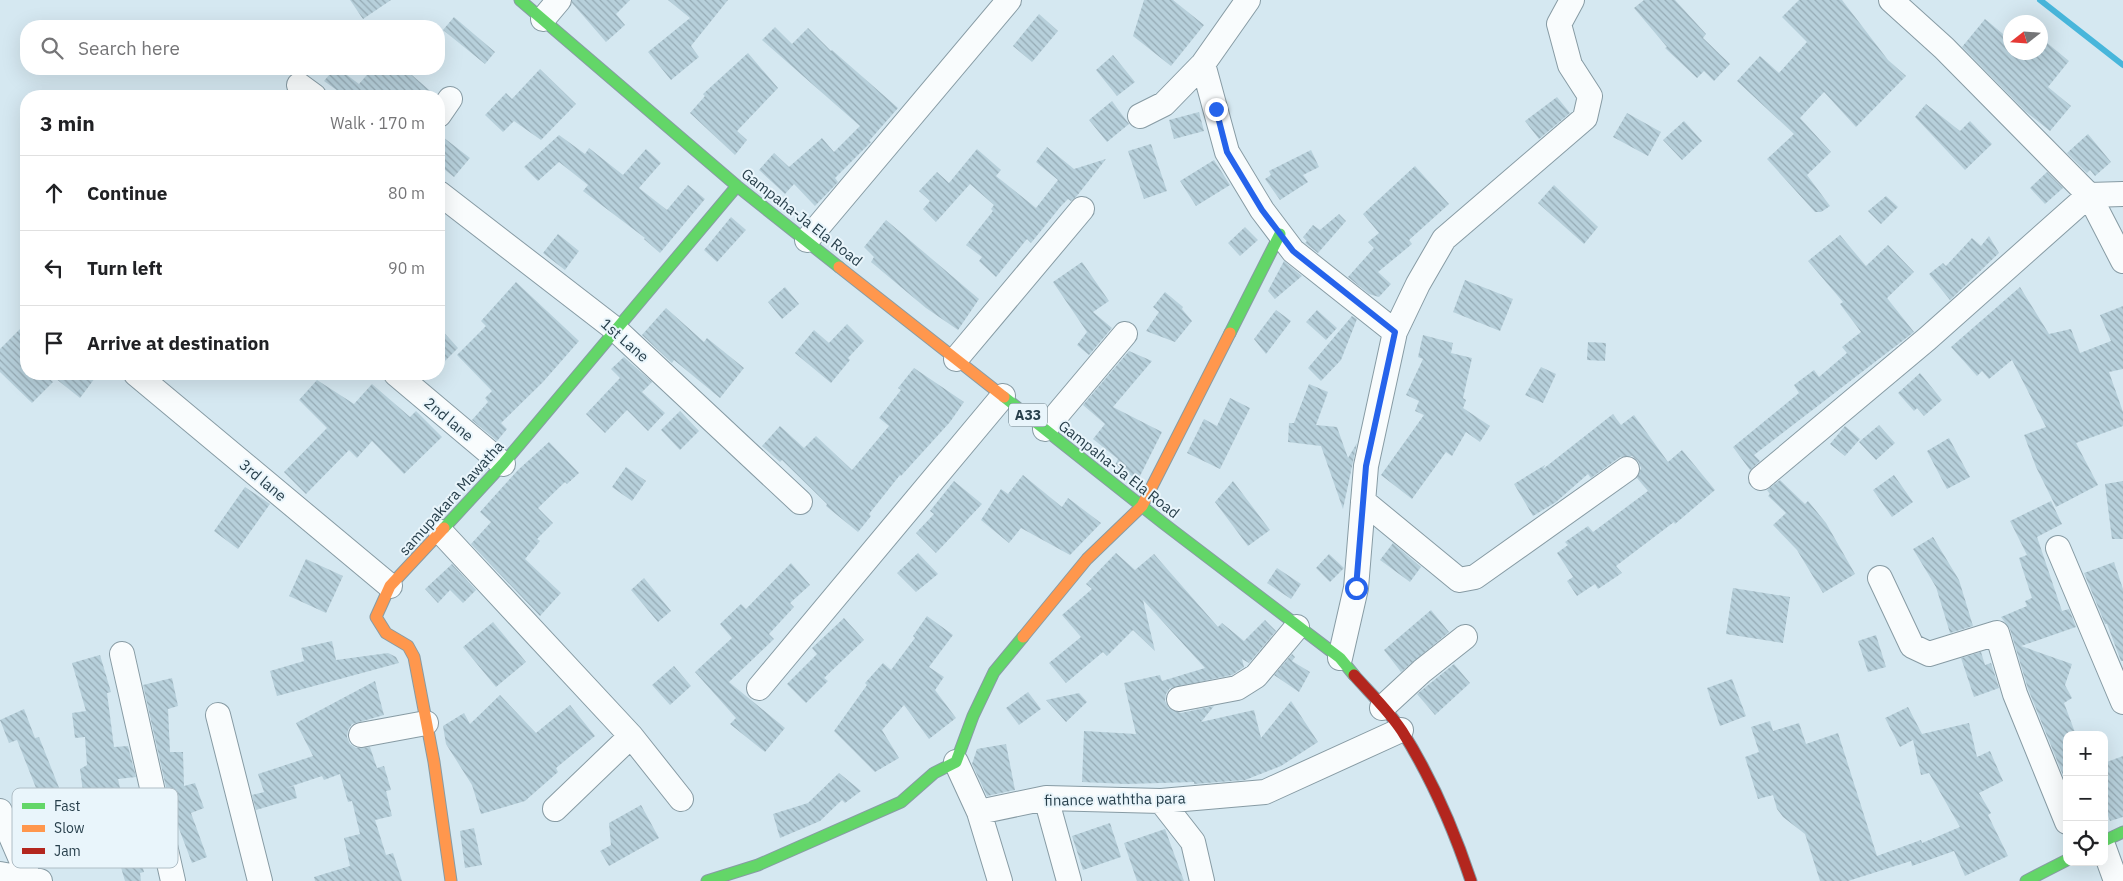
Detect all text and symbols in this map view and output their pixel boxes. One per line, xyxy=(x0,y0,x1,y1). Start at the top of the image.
north arrow xyxy=(2003,15,2048,60)
search box xyxy=(20,20,445,75)
icon: search xyxy=(38,34,66,62)
text: Search here xyxy=(78,36,180,60)
route end xyxy=(1205,98,1228,121)
text: 3 min xyxy=(40,109,95,137)
text: Walk · 170 m xyxy=(330,113,425,133)
street label: Gampaha-Ja Ela Road xyxy=(738,164,866,270)
icon: ahead xyxy=(40,179,68,207)
text: Continue xyxy=(87,181,167,205)
text: 80 m xyxy=(388,183,425,203)
icon: left xyxy=(40,254,68,282)
text: Turn left xyxy=(87,256,163,280)
text: 90 m xyxy=(388,258,425,278)
street label: 1st Lane xyxy=(597,314,653,366)
icon: arrive xyxy=(40,329,68,357)
text: Arrive at destination xyxy=(87,331,270,355)
street label: 2nd lane xyxy=(420,393,478,445)
road number: A33 xyxy=(1009,404,1047,426)
street label: Gampaha-Ja Ela Road xyxy=(1055,416,1183,522)
street label: samupakara Mawatha xyxy=(394,437,508,559)
street label: 3rd lane xyxy=(236,455,290,505)
route start xyxy=(1345,577,1368,600)
map controls xyxy=(2063,731,2108,866)
button: + xyxy=(2063,731,2108,776)
button: − xyxy=(2063,776,2108,821)
legend xyxy=(12,788,178,868)
street label: finance waththa para xyxy=(1044,788,1186,810)
text: Fast xyxy=(54,797,80,815)
text: Slow xyxy=(54,819,85,837)
button: locate xyxy=(2063,821,2108,866)
text: Jam xyxy=(54,842,81,860)

